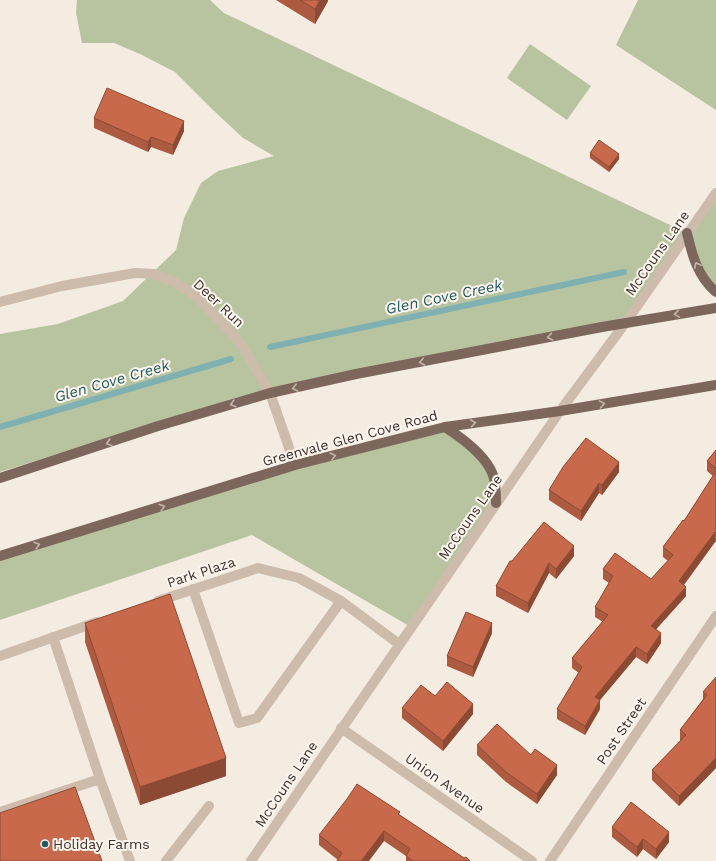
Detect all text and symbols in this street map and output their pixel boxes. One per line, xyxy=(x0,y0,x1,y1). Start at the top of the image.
street label: McCouns Lane xyxy=(622,207,692,299)
one-way arrow xyxy=(694,262,702,270)
street label: Deer Run xyxy=(191,276,247,330)
water label: Glen Cove Creek xyxy=(384,276,505,318)
one-way arrow xyxy=(674,309,681,318)
one-way arrow xyxy=(546,332,553,340)
water label: Glen Cove Creek xyxy=(53,356,172,406)
one-way arrow xyxy=(419,357,425,365)
one-way arrow xyxy=(291,383,298,391)
one-way arrow xyxy=(229,399,236,408)
one-way arrow xyxy=(599,400,605,409)
street label: Greenvale Glen Cove Road xyxy=(261,407,439,469)
one-way arrow xyxy=(470,419,476,428)
one-way arrow xyxy=(105,438,112,446)
one-way arrow xyxy=(330,452,336,460)
street label: McCouns Lane xyxy=(435,471,505,563)
one-way arrow xyxy=(158,503,165,512)
one-way arrow xyxy=(34,541,41,550)
street label: Park Plaza xyxy=(165,553,237,591)
street label: Post Street xyxy=(593,695,649,767)
street label: McCouns Lane xyxy=(251,738,321,830)
street label: Union Avenue xyxy=(402,750,488,816)
place label: Holiday Farms xyxy=(53,836,150,852)
marker: Holiday Farms xyxy=(40,839,50,849)

